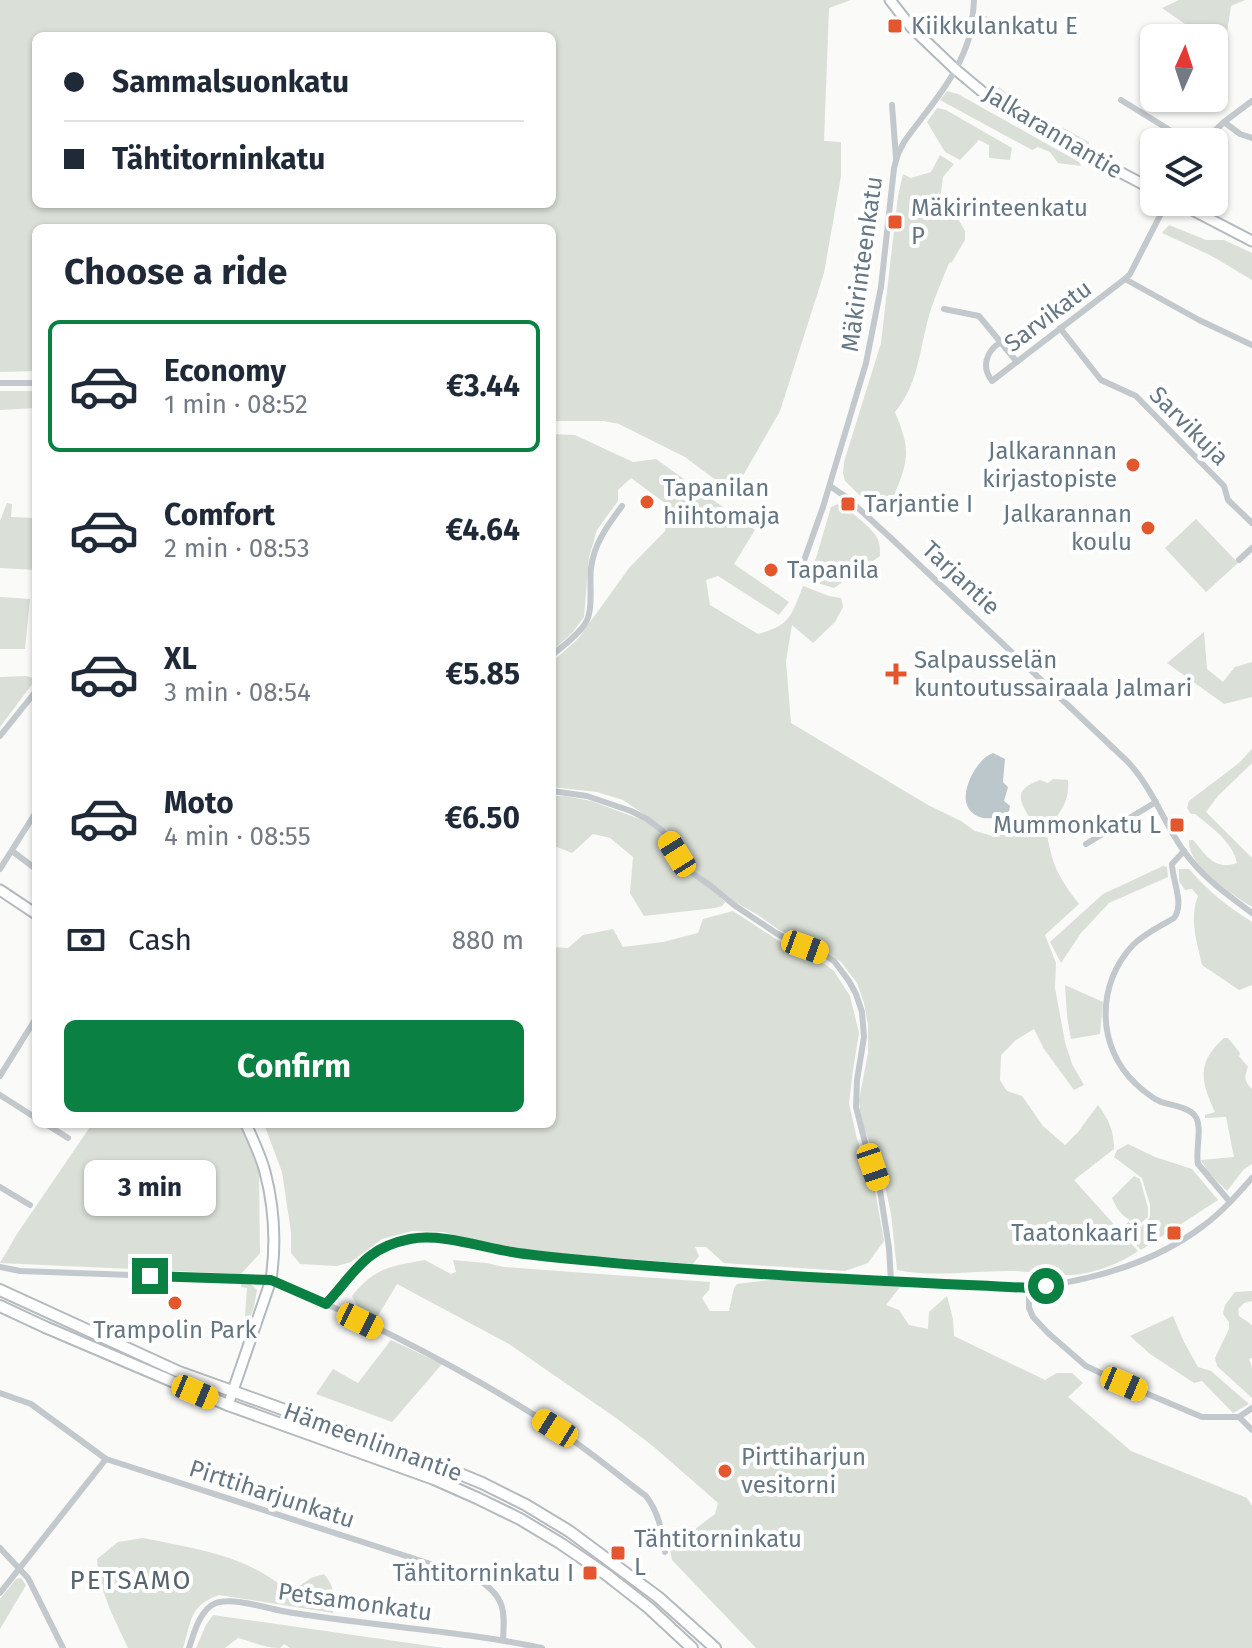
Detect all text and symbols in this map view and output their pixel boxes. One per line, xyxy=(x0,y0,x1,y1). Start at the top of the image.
place label: Kiikkulankatu E xyxy=(911,12,1078,40)
marker: Kiikkulankatu E xyxy=(886,17,904,35)
north arrow xyxy=(1140,24,1228,112)
map controls xyxy=(1140,24,1228,216)
text: Sammalsuonkatu xyxy=(112,64,349,100)
street label: Jalkarannantie xyxy=(978,79,1128,185)
button: layers xyxy=(1140,128,1228,216)
text: Tähtitorninkatu xyxy=(112,141,325,177)
street label: Mäkirinteenkatu xyxy=(836,174,888,354)
place label: Mäkirinteenkatu P xyxy=(911,194,1088,250)
marker: Mäkirinteenkatu P xyxy=(886,213,904,231)
text: Choose a ride xyxy=(64,250,287,294)
street label: Sarvikatu xyxy=(999,274,1097,358)
icon: car xyxy=(68,350,140,422)
text: Economy xyxy=(164,353,286,389)
text: €3.44 xyxy=(446,368,520,404)
street label: Sarvikuja xyxy=(1144,381,1234,471)
text: 1 min · 08:52 xyxy=(164,389,308,420)
place label: Jalkarannan kirjastopiste xyxy=(982,437,1117,493)
marker: Jalkarannan kirjastopiste xyxy=(1124,456,1142,474)
place label: Tapanilan hiihtomaja xyxy=(663,474,780,530)
place label: Tarjantie I xyxy=(864,490,973,518)
marker: Tapanilan hiihtomaja xyxy=(638,493,656,511)
icon: car xyxy=(68,494,140,566)
marker: Tarjantie I xyxy=(839,495,857,513)
text: Comfort xyxy=(164,497,275,533)
place label: Jalkarannan koulu xyxy=(1003,500,1132,556)
text: €4.64 xyxy=(446,512,520,548)
marker: Jalkarannan koulu xyxy=(1139,519,1157,537)
text: 2 min · 08:53 xyxy=(164,533,310,564)
street label: Tarjantie xyxy=(916,535,1006,621)
place label: Tapanila xyxy=(787,556,879,584)
marker: Tapanila xyxy=(762,561,780,579)
icon: car xyxy=(68,638,140,710)
text: XL xyxy=(164,641,197,677)
place label: Salpausselän kuntoutussairaala Jalmari xyxy=(914,646,1192,702)
text: €5.85 xyxy=(445,656,520,692)
marker: Salpausselän kuntoutussairaala Jalmari xyxy=(885,663,907,685)
text: 3 min · 08:54 xyxy=(164,677,311,708)
icon: car xyxy=(68,782,140,854)
text: Moto xyxy=(164,785,234,821)
text: €6.50 xyxy=(445,800,520,836)
place label: Mummonkatu L xyxy=(993,811,1161,839)
marker: Mummonkatu L xyxy=(1168,816,1186,834)
text: 4 min · 08:55 xyxy=(164,821,311,852)
car xyxy=(654,827,700,881)
icon: cash xyxy=(64,918,108,962)
text: Cash xyxy=(128,922,192,958)
text: 880 m xyxy=(452,925,524,956)
car xyxy=(778,928,832,966)
button: Confirm xyxy=(64,1020,524,1112)
car xyxy=(854,1140,892,1194)
callout: 3 min xyxy=(84,1160,216,1216)
text: 3 min xyxy=(118,1172,182,1203)
place label: Taatonkaari E xyxy=(1011,1219,1158,1247)
marker: Taatonkaari E xyxy=(1165,1224,1183,1242)
route end xyxy=(132,1258,168,1294)
route start xyxy=(1028,1268,1064,1304)
marker: Trampolin Park xyxy=(166,1294,184,1312)
car xyxy=(333,1300,387,1342)
place label: Trampolin Park xyxy=(93,1316,257,1344)
car xyxy=(1097,1364,1151,1404)
car xyxy=(168,1372,222,1412)
street label: Hämeenlinnantie xyxy=(280,1397,466,1487)
car xyxy=(528,1405,582,1451)
place label: Pirttiharjun vesitorni xyxy=(741,1443,866,1499)
street label: Pirttiharjunkatu xyxy=(186,1454,358,1534)
marker: Pirttiharjun vesitorni xyxy=(716,1462,734,1480)
place label: Tähtitorninkatu L xyxy=(634,1525,802,1581)
marker: Tähtitorninkatu L xyxy=(609,1544,627,1562)
place label: Tähtitorninkatu I xyxy=(393,1559,574,1587)
marker: Tähtitorninkatu I xyxy=(581,1564,599,1582)
district label: PETSAMO xyxy=(70,1565,192,1596)
street label: Petsamonkatu xyxy=(276,1577,434,1627)

